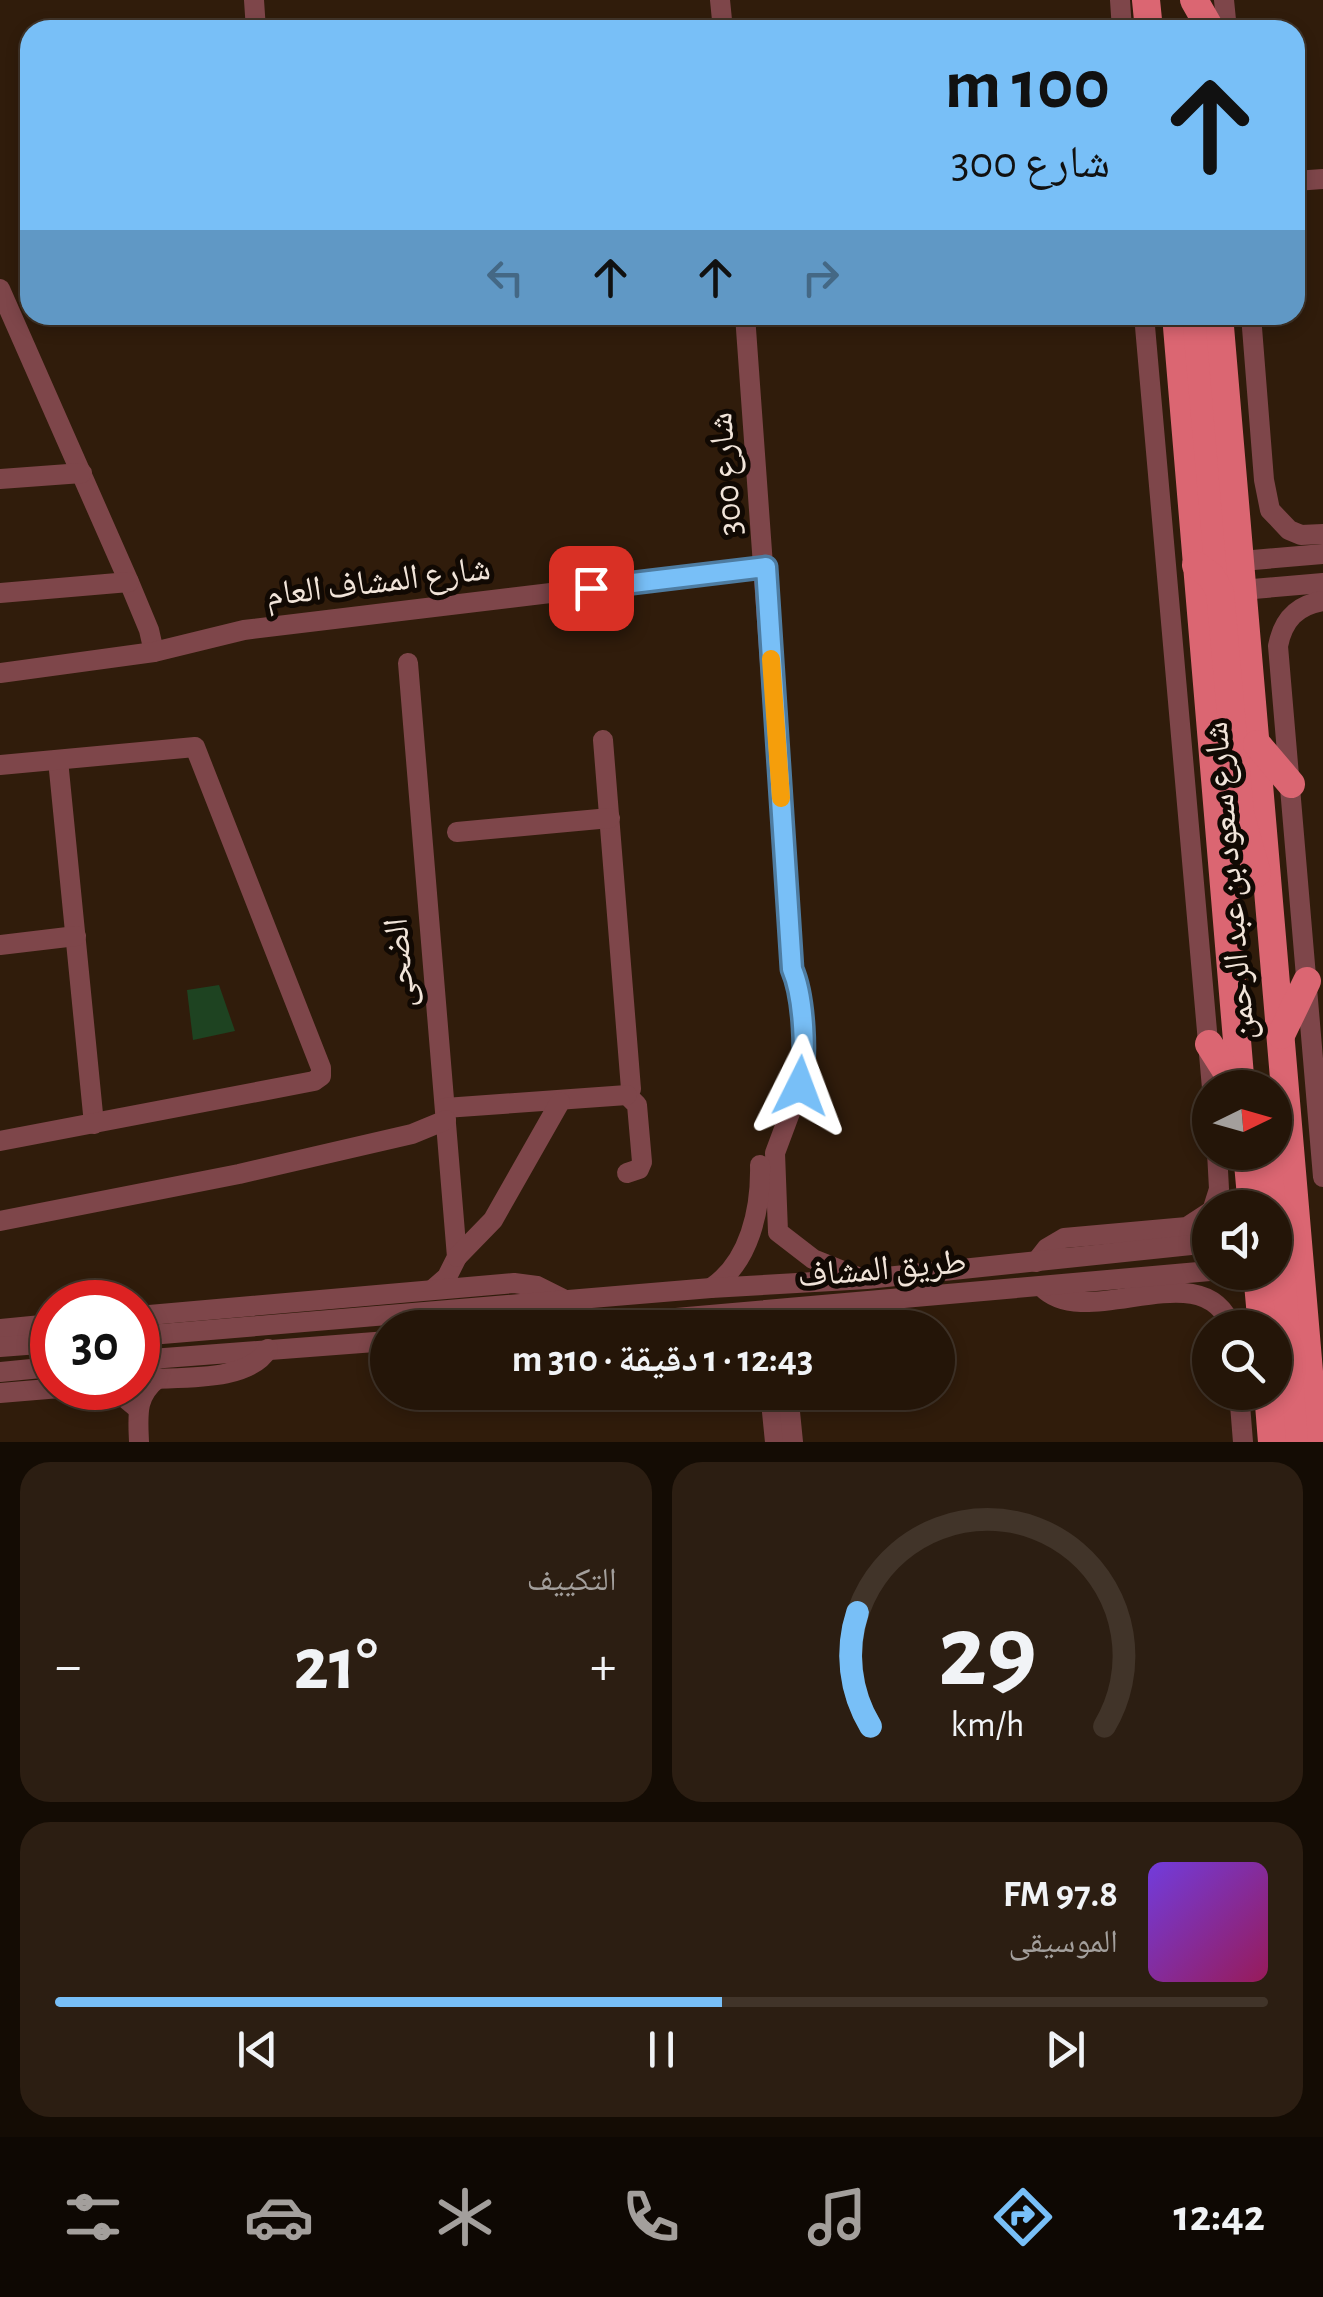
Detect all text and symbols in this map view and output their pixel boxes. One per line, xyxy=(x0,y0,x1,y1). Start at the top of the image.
text: 100 m xyxy=(945,51,1110,121)
icon: ahead xyxy=(1145,60,1275,190)
text: شارع 300 xyxy=(951,141,1110,186)
icon: left xyxy=(478,250,533,305)
icon: ahead xyxy=(583,250,638,305)
icon: ahead xyxy=(688,250,743,305)
icon: right xyxy=(793,250,848,305)
street label: شارع 300 xyxy=(703,411,752,537)
pin xyxy=(549,546,634,631)
street label: شارع المشاف العام xyxy=(264,551,493,617)
icon: arrive xyxy=(564,561,619,616)
street label: شارع سعود بن عبد الرحمن xyxy=(1199,720,1264,1042)
street label: الضحى xyxy=(379,916,423,1010)
position arrow xyxy=(748,1034,852,1138)
north arrow xyxy=(1192,1070,1292,1170)
map controls xyxy=(1192,1070,1292,1410)
button: sound xyxy=(1192,1190,1292,1290)
street label: طريق المشاف xyxy=(796,1244,968,1296)
speed limit sign: 30 xyxy=(30,1280,160,1410)
button: search xyxy=(1192,1310,1292,1410)
text: 12:43 · 1 دقيقة · 310 m xyxy=(512,1341,813,1379)
text: التكييف xyxy=(527,1564,617,1596)
text: 29 xyxy=(938,1601,1037,1705)
text: 21° xyxy=(294,1628,378,1703)
text: − xyxy=(55,1639,81,1694)
text: + xyxy=(590,1639,617,1694)
text: km/h xyxy=(950,1707,1024,1743)
text: 97.8 FM xyxy=(1003,1876,1118,1914)
text: الموسيقى xyxy=(1008,1926,1118,1958)
icon: previous xyxy=(230,2022,285,2077)
icon: pause xyxy=(634,2022,689,2077)
icon: next xyxy=(1038,2022,1093,2077)
icon: filters xyxy=(58,2182,128,2252)
icon: car xyxy=(244,2182,314,2252)
icon: climate xyxy=(430,2182,500,2252)
icon: phone xyxy=(616,2182,686,2252)
icon: music xyxy=(802,2182,872,2252)
icon: directions xyxy=(988,2182,1058,2252)
text: 12:42 xyxy=(1174,2194,1265,2239)

